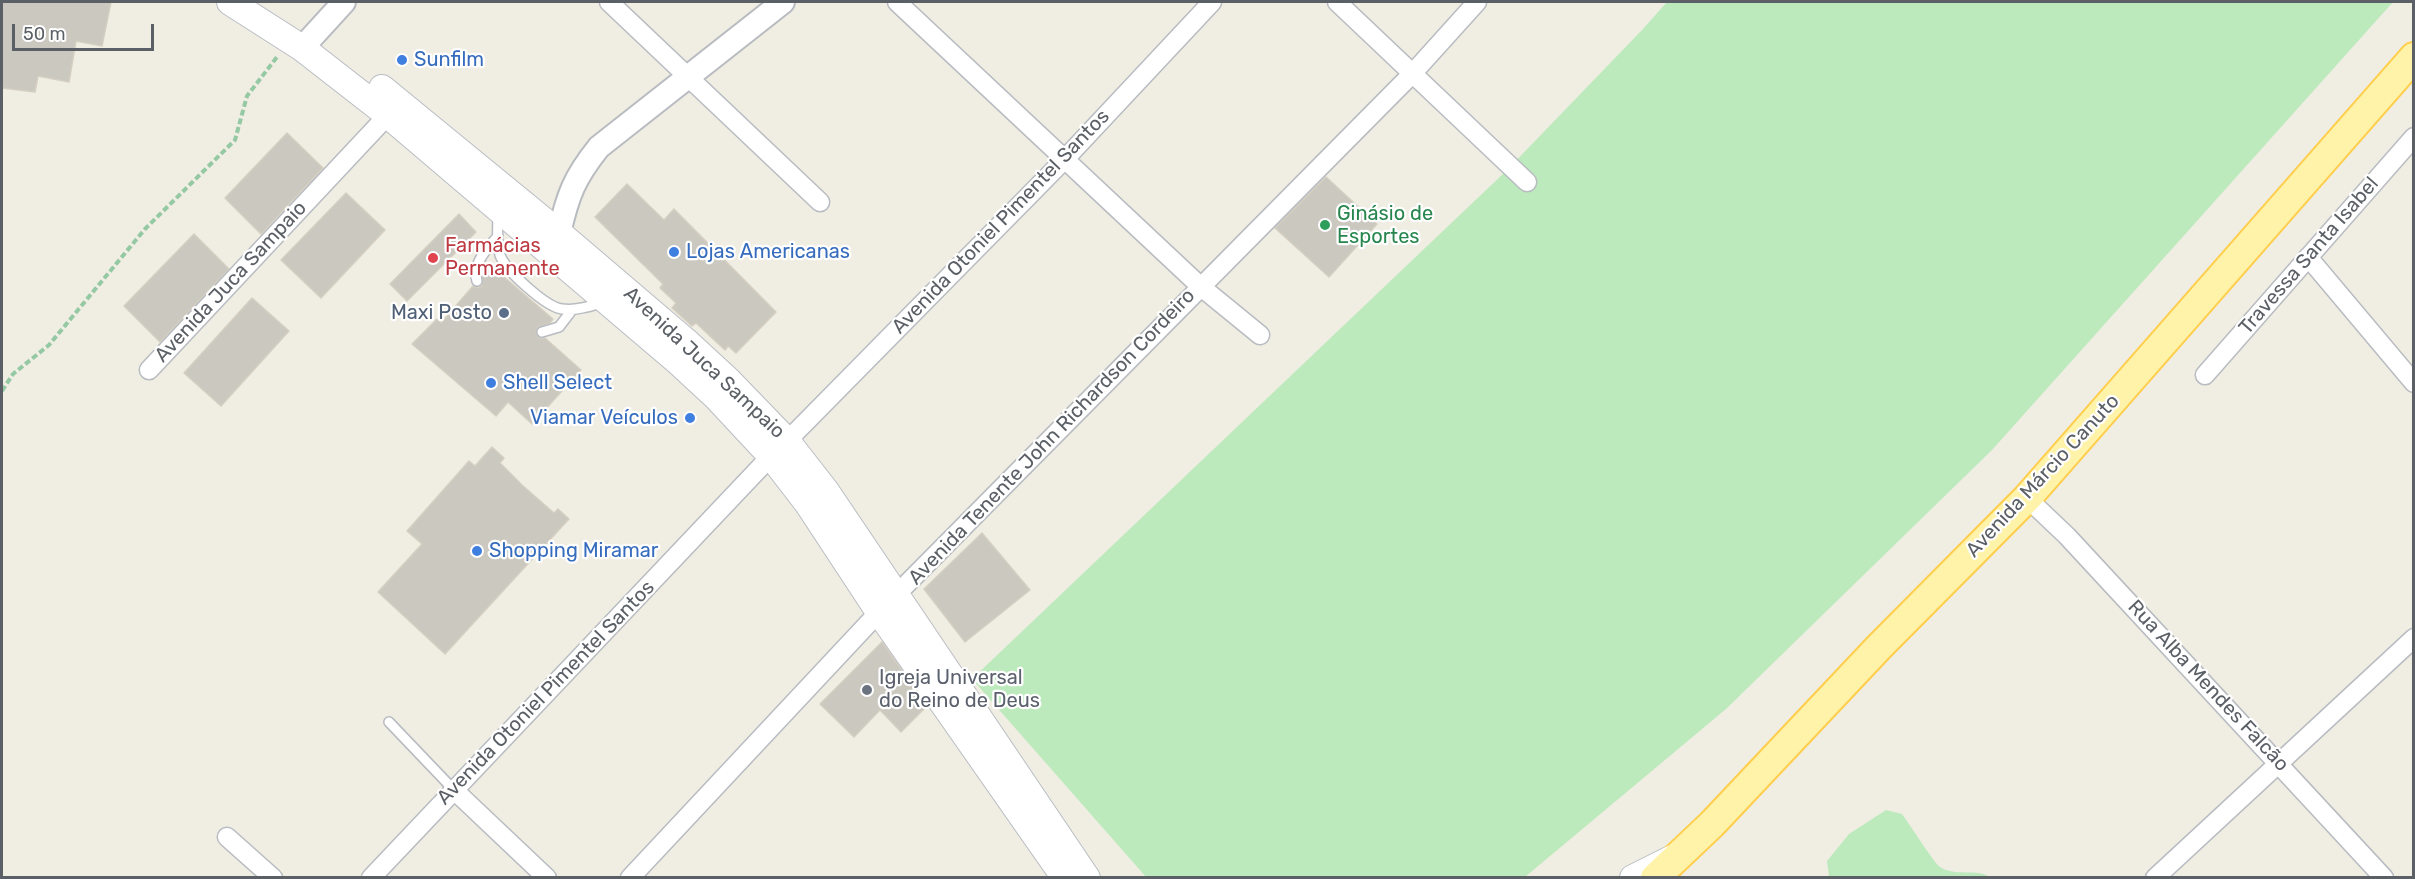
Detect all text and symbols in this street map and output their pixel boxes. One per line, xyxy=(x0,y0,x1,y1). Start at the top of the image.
scale bar xyxy=(15,12,158,50)
text: 50 m xyxy=(23,23,66,45)
place label: Sunfilm xyxy=(414,48,484,72)
marker: Sunfilm xyxy=(395,53,409,67)
street label: Avenida Otoniel Pimentel Santos xyxy=(887,105,1115,339)
street label: Travessa Santa Isabel xyxy=(2234,173,2384,339)
street label: Avenida Juca Sampaio xyxy=(150,196,312,368)
place label: Ginásio de Esportes xyxy=(1337,202,1433,249)
marker: Ginásio de Esportes xyxy=(1318,218,1332,232)
place label: Farmácias Permanente xyxy=(445,234,560,281)
place label: Lojas Americanas xyxy=(686,240,850,264)
marker: Lojas Americanas xyxy=(667,245,681,259)
marker: Farmácias Permanente xyxy=(426,251,440,265)
street label: Avenida Juca Sampaio xyxy=(618,282,790,444)
street label: Avenida Tenente John Richardson Cordeiro xyxy=(904,284,1200,590)
place label: Maxi Posto xyxy=(391,301,492,325)
marker: Maxi Posto xyxy=(497,306,511,320)
place label: Shell Select xyxy=(503,371,612,395)
marker: Shell Select xyxy=(484,376,498,390)
street label: Avenida Márcio Canuto xyxy=(1961,390,2125,562)
place label: Viamar Veículos xyxy=(530,406,678,430)
marker: Viamar Veículos xyxy=(683,411,697,425)
place label: Shopping Miramar xyxy=(489,539,658,563)
marker: Shopping Miramar xyxy=(470,544,484,558)
street label: Avenida Otoniel Pimentel Santos xyxy=(432,576,660,810)
street label: Rua Alba Mendes Falcão xyxy=(2122,595,2294,777)
place label: Igreja Universal do Reino de Deus xyxy=(879,666,1040,713)
marker: Igreja Universal do Reino de Deus xyxy=(860,683,874,697)

